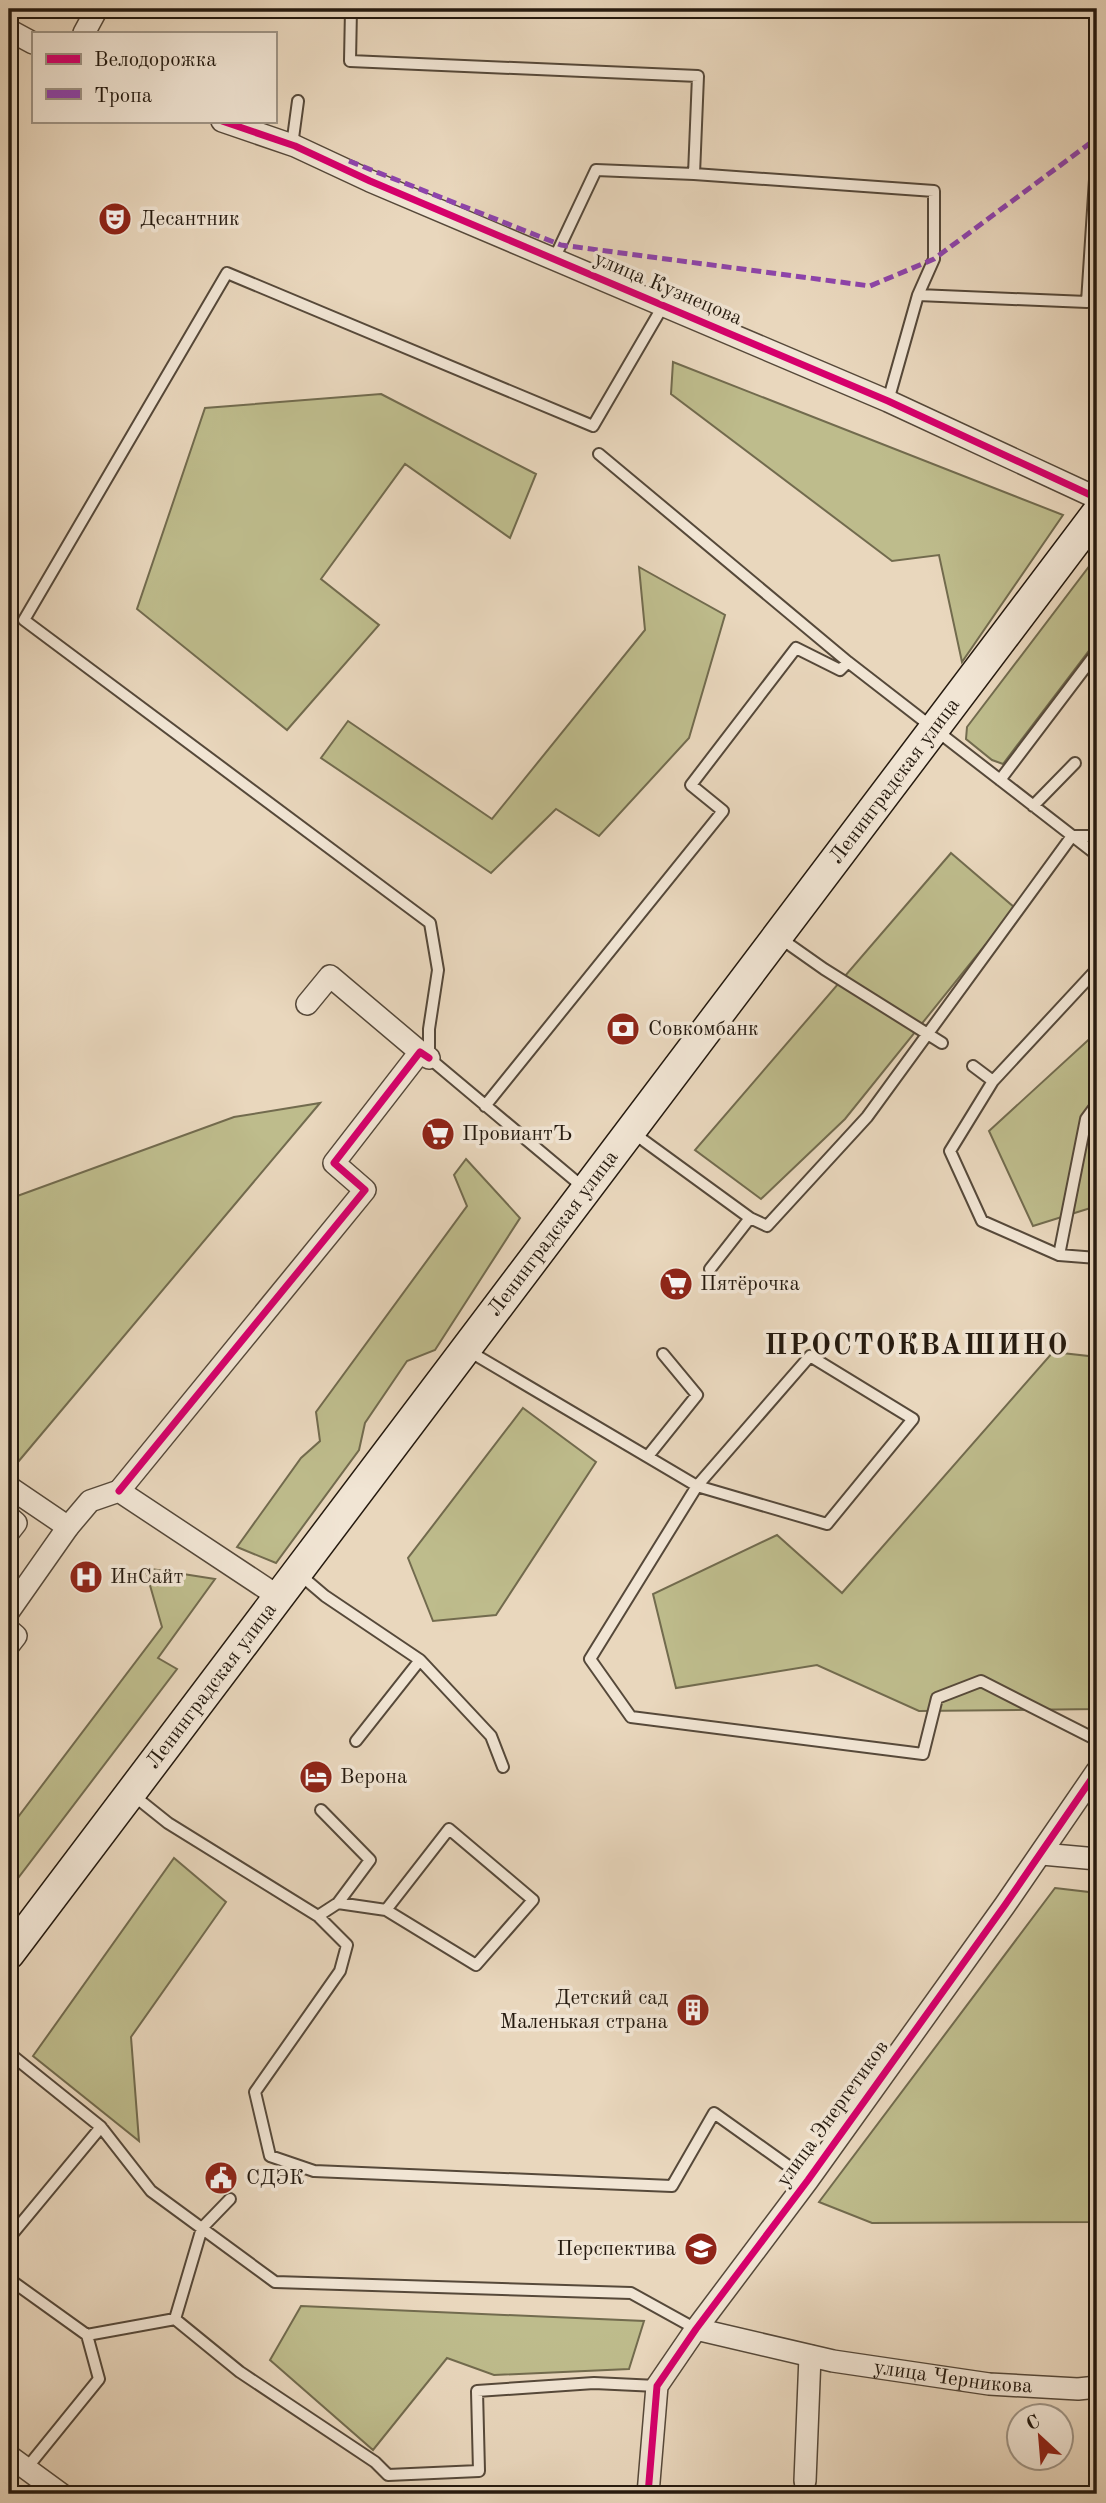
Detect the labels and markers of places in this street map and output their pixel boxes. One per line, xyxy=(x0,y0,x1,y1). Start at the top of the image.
theatre icon: Десантник xyxy=(96,200,134,238)
place label: Десантник xyxy=(140,209,240,230)
bank icon: Совкомбанк xyxy=(604,1010,642,1048)
place label: Совкомбанк xyxy=(648,1019,759,1040)
supermarket icon: ПровиантЪ xyxy=(419,1115,457,1153)
place label: ПровиантЪ xyxy=(462,1124,572,1145)
supermarket icon: Пятёрочка xyxy=(657,1265,695,1303)
place label: Пятёрочка xyxy=(700,1274,800,1295)
hospital icon: ИнСайт xyxy=(67,1558,105,1596)
place label: ИнСайт xyxy=(110,1567,183,1588)
hotel icon: Верона xyxy=(297,1758,335,1796)
place label: Верона xyxy=(340,1767,407,1788)
place label: Детский сад Маленькая страна xyxy=(500,1988,669,2033)
building icon: Детский сад Маленькая страна xyxy=(674,1991,712,2029)
public building icon: СДЭК xyxy=(202,2159,240,2197)
place label: СДЭК xyxy=(246,2168,304,2189)
school or university icon: Перспектива xyxy=(682,2230,720,2268)
place label: Перспектива xyxy=(556,2239,676,2260)

